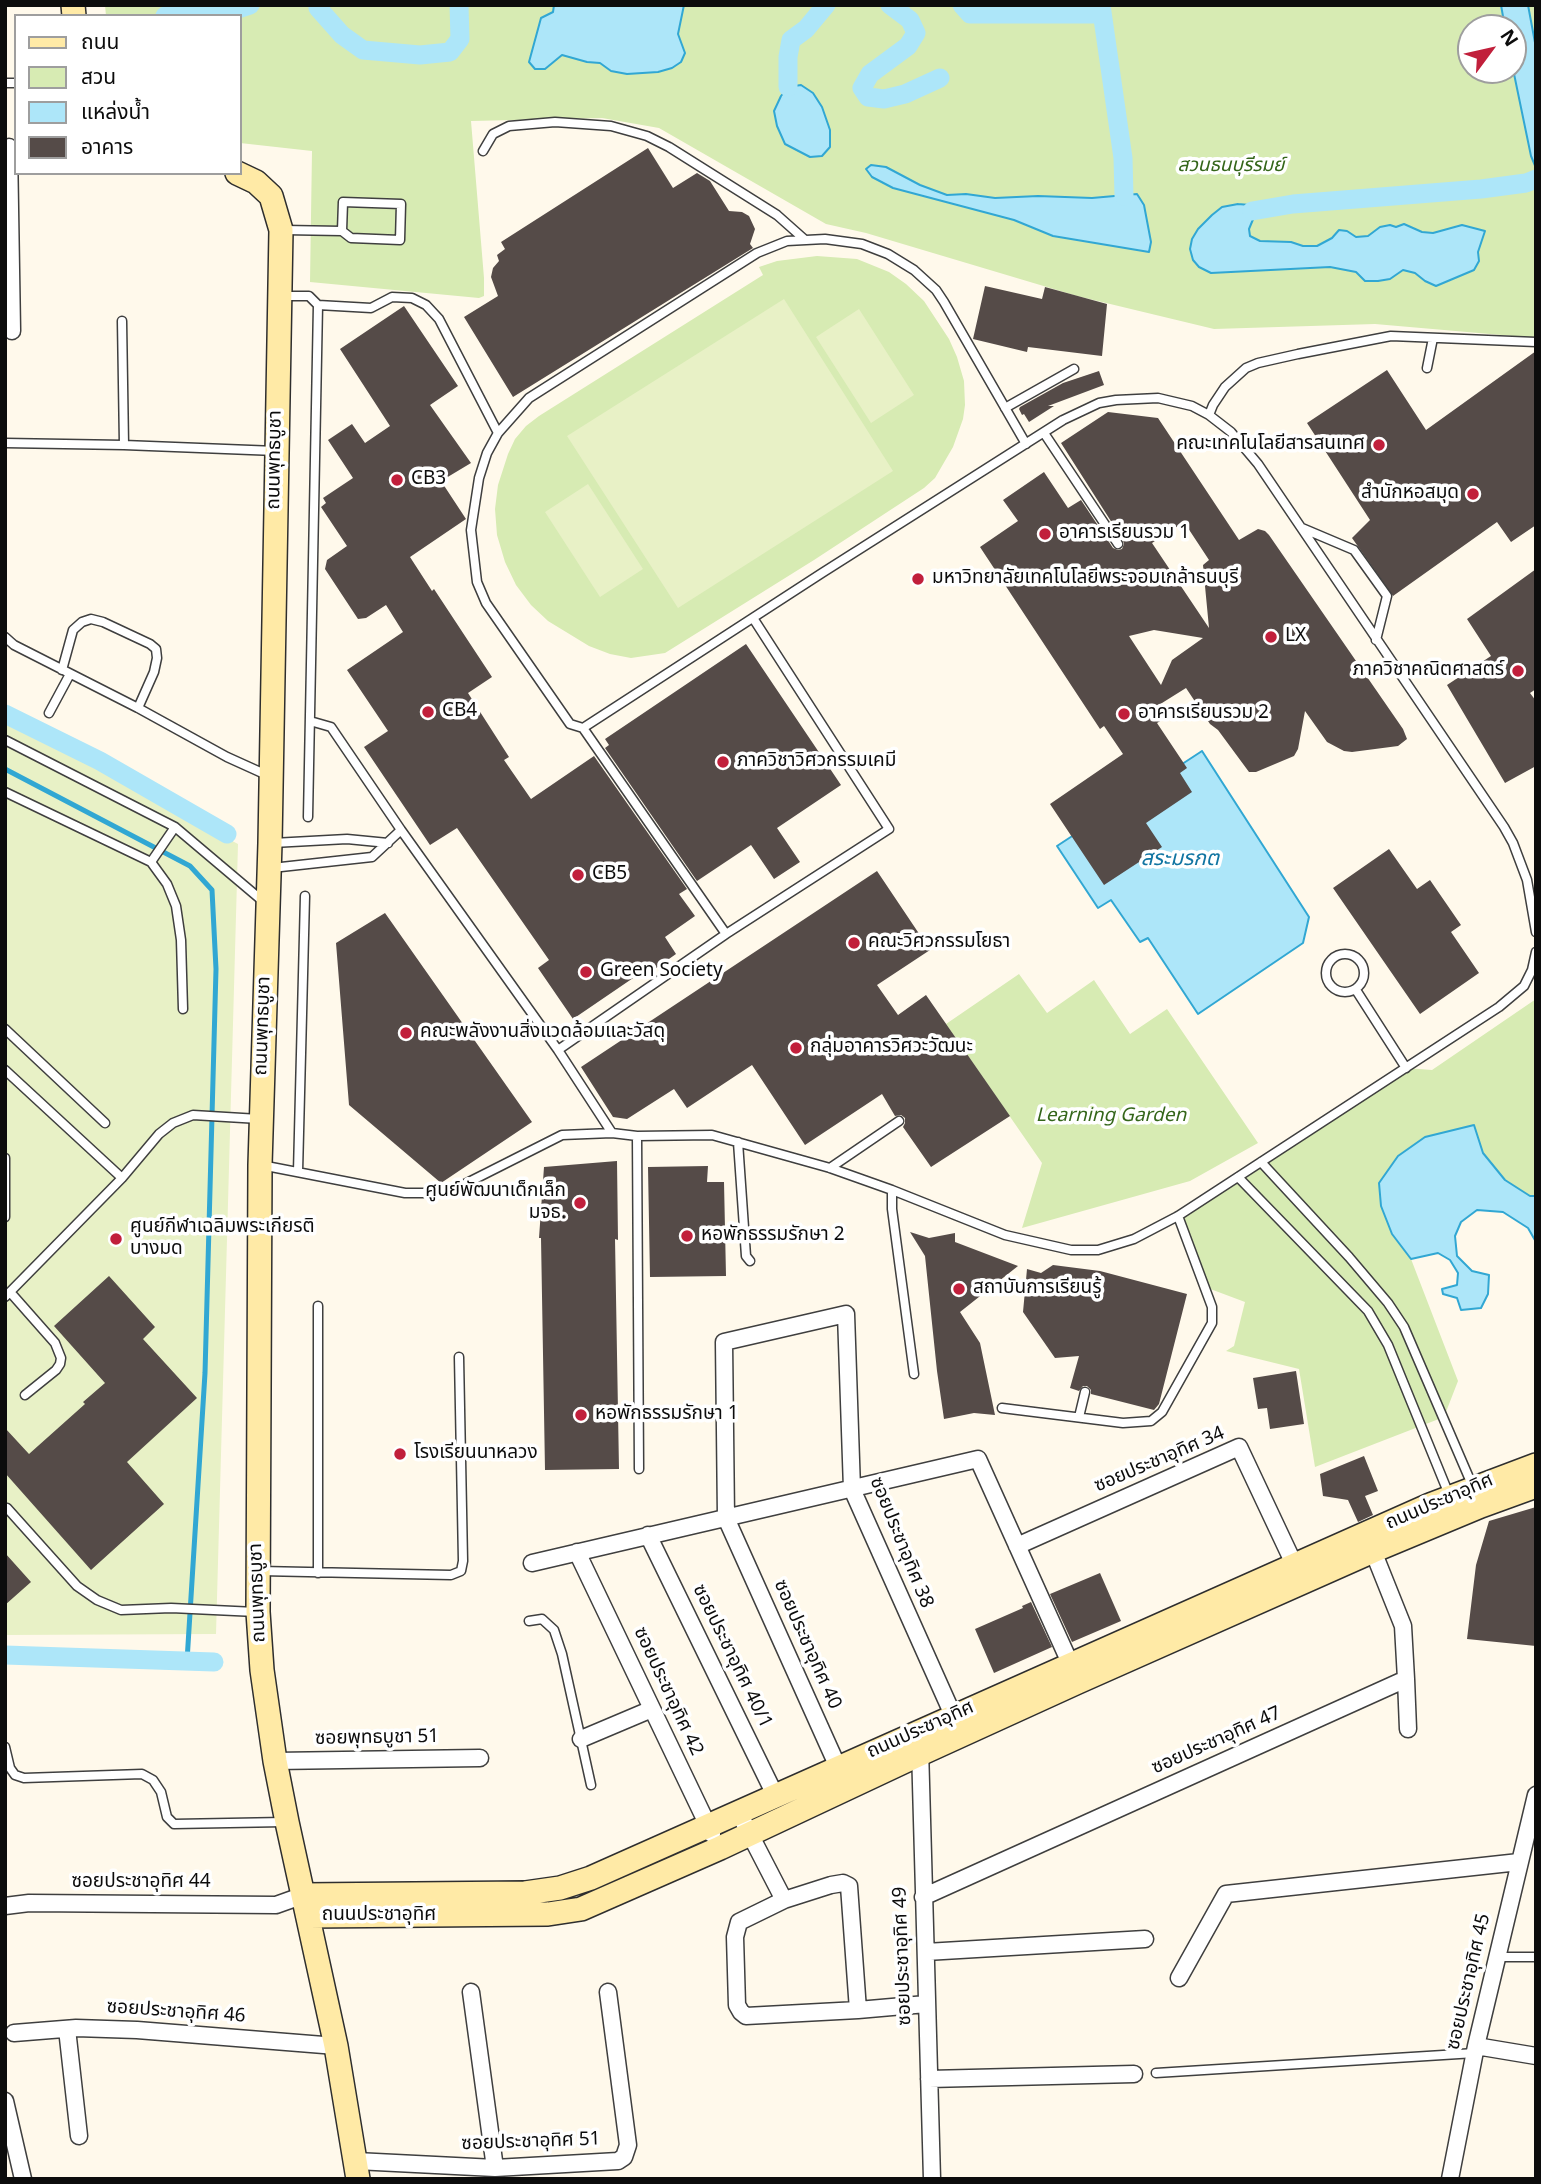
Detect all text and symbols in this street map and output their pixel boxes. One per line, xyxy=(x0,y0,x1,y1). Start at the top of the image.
legend xyxy=(14,14,242,175)
north arrow xyxy=(1457,14,1527,84)
text: N xyxy=(1492,24,1525,53)
text: ถนน xyxy=(81,27,119,58)
text: สวน xyxy=(81,62,116,93)
text: แหล่งน้ำ xyxy=(81,97,150,128)
text: อาคาร xyxy=(81,132,133,163)
park label: สวนธนบุรีรมย์ xyxy=(1178,156,1284,178)
street label: ถนนพุทธบูชา xyxy=(264,410,288,510)
place label: คณะเทคโนโลยีสารสนเทศ xyxy=(1176,434,1365,456)
marker: คณะเทคโนโลยีสารสนเทศ xyxy=(1371,437,1387,453)
place label: CB3 xyxy=(411,469,446,491)
marker: CB3 xyxy=(389,472,405,488)
place label: สำนักหอสมุด xyxy=(1361,483,1459,505)
marker: สำนักหอสมุด xyxy=(1465,486,1481,502)
place label: อาคารเรียนรวม 1 xyxy=(1059,523,1190,545)
marker: อาคารเรียนรวม 1 xyxy=(1037,526,1053,542)
place label: มหาวิทยาลัยเทคโนโลยีพระจอมเกล้าธนบุรี xyxy=(932,568,1238,590)
marker: มหาวิทยาลัยเทคโนโลยีพระจอมเกล้าธนบุรี xyxy=(910,571,926,587)
place label: LX xyxy=(1285,626,1306,648)
marker: LX xyxy=(1263,629,1279,645)
place label: ภาควิชาคณิตศาสตร์ xyxy=(1353,660,1504,682)
marker: ภาควิชาคณิตศาสตร์ xyxy=(1510,663,1526,679)
place label: CB4 xyxy=(442,701,477,723)
place label: อาคารเรียนรวม 2 xyxy=(1138,703,1269,725)
marker: CB4 xyxy=(420,704,436,720)
marker: อาคารเรียนรวม 2 xyxy=(1116,706,1132,722)
place label: ภาควิชาวิศวกรรมเคมี xyxy=(737,751,896,773)
marker: ภาควิชาวิศวกรรมเคมี xyxy=(715,754,731,770)
water label: สระมรกต xyxy=(1141,848,1219,874)
place label: CB5 xyxy=(592,864,627,886)
marker: CB5 xyxy=(570,867,586,883)
place label: คณะวิศวกรรมโยธา xyxy=(868,932,1010,954)
marker: คณะวิศวกรรมโยธา xyxy=(846,935,862,951)
place label: Green Society xyxy=(600,961,723,983)
marker: Green Society xyxy=(578,964,594,980)
street label: ถนนพุทธบูชา xyxy=(251,976,277,1076)
place label: คณะพลังงานสิ่งแวดล้อมและวัสดุ xyxy=(420,1022,665,1044)
marker: คณะพลังงานสิ่งแวดล้อมและวัสดุ xyxy=(398,1025,414,1041)
place label: กลุ่มอาคารวิศวะวัฒนะ xyxy=(810,1037,973,1059)
marker: กลุ่มอาคารวิศวะวัฒนะ xyxy=(788,1040,804,1056)
park label: Learning Garden xyxy=(1036,1106,1186,1128)
place label: ศูนย์พัฒนาเด็กเล็ก มจธ. xyxy=(425,1181,566,1225)
marker: ศูนย์พัฒนาเด็กเล็ก มจธ. xyxy=(572,1195,588,1211)
place label: ศูนย์กีฬาเฉลิมพระเกียรติ บางมด xyxy=(130,1217,315,1261)
place label: หอพักธรรมรักษา 2 xyxy=(701,1225,845,1247)
marker: หอพักธรรมรักษา 2 xyxy=(679,1228,695,1244)
marker: ศูนย์กีฬาเฉลิมพระเกียรติ บางมด xyxy=(108,1231,124,1247)
place label: สถาบันการเรียนรู้ xyxy=(973,1278,1101,1300)
marker: สถาบันการเรียนรู้ xyxy=(951,1281,967,1297)
place label: หอพักธรรมรักษา 1 xyxy=(595,1404,739,1426)
marker: หอพักธรรมรักษา 1 xyxy=(573,1407,589,1423)
street label: ซอยประชาอุทิศ 34 xyxy=(1091,1423,1229,1499)
place label: โรงเรียนนาหลวง xyxy=(414,1443,538,1465)
marker: โรงเรียนนาหลวง xyxy=(392,1446,408,1462)
street label: ถนนประชาอุทิศ xyxy=(1383,1470,1497,1536)
street label: ซอยประชาอุทิศ 38 xyxy=(863,1474,937,1612)
street label: ถนนพุทธบูชา xyxy=(246,1543,272,1643)
street label: ซอยประชาอุทิศ 40 xyxy=(767,1577,845,1713)
street label: ซอยประชาอุทิศ 40/1 xyxy=(686,1581,776,1733)
street label: ซอยประชาอุทิศ 42 xyxy=(627,1624,707,1760)
street label: ถนนประชาอุทิศ xyxy=(864,1697,978,1765)
street label: ซอยประชาอุทิศ 47 xyxy=(1149,1703,1285,1781)
street label: ซอยพุทธบูชา 51 xyxy=(315,1727,439,1751)
street label: ซอยประชาอุทิศ 44 xyxy=(71,1872,211,1894)
street label: ซอยประชาอุทิศ 49 xyxy=(890,1886,918,2026)
street label: ถนนประชาอุทิศ xyxy=(322,1905,436,1927)
street label: ซอยประชาอุทิศ 45 xyxy=(1443,1912,1497,2052)
street label: ซอยประชาอุทิศ 46 xyxy=(106,1997,246,2029)
street label: ซอยประชาอุทิศ 51 xyxy=(461,2129,601,2157)

